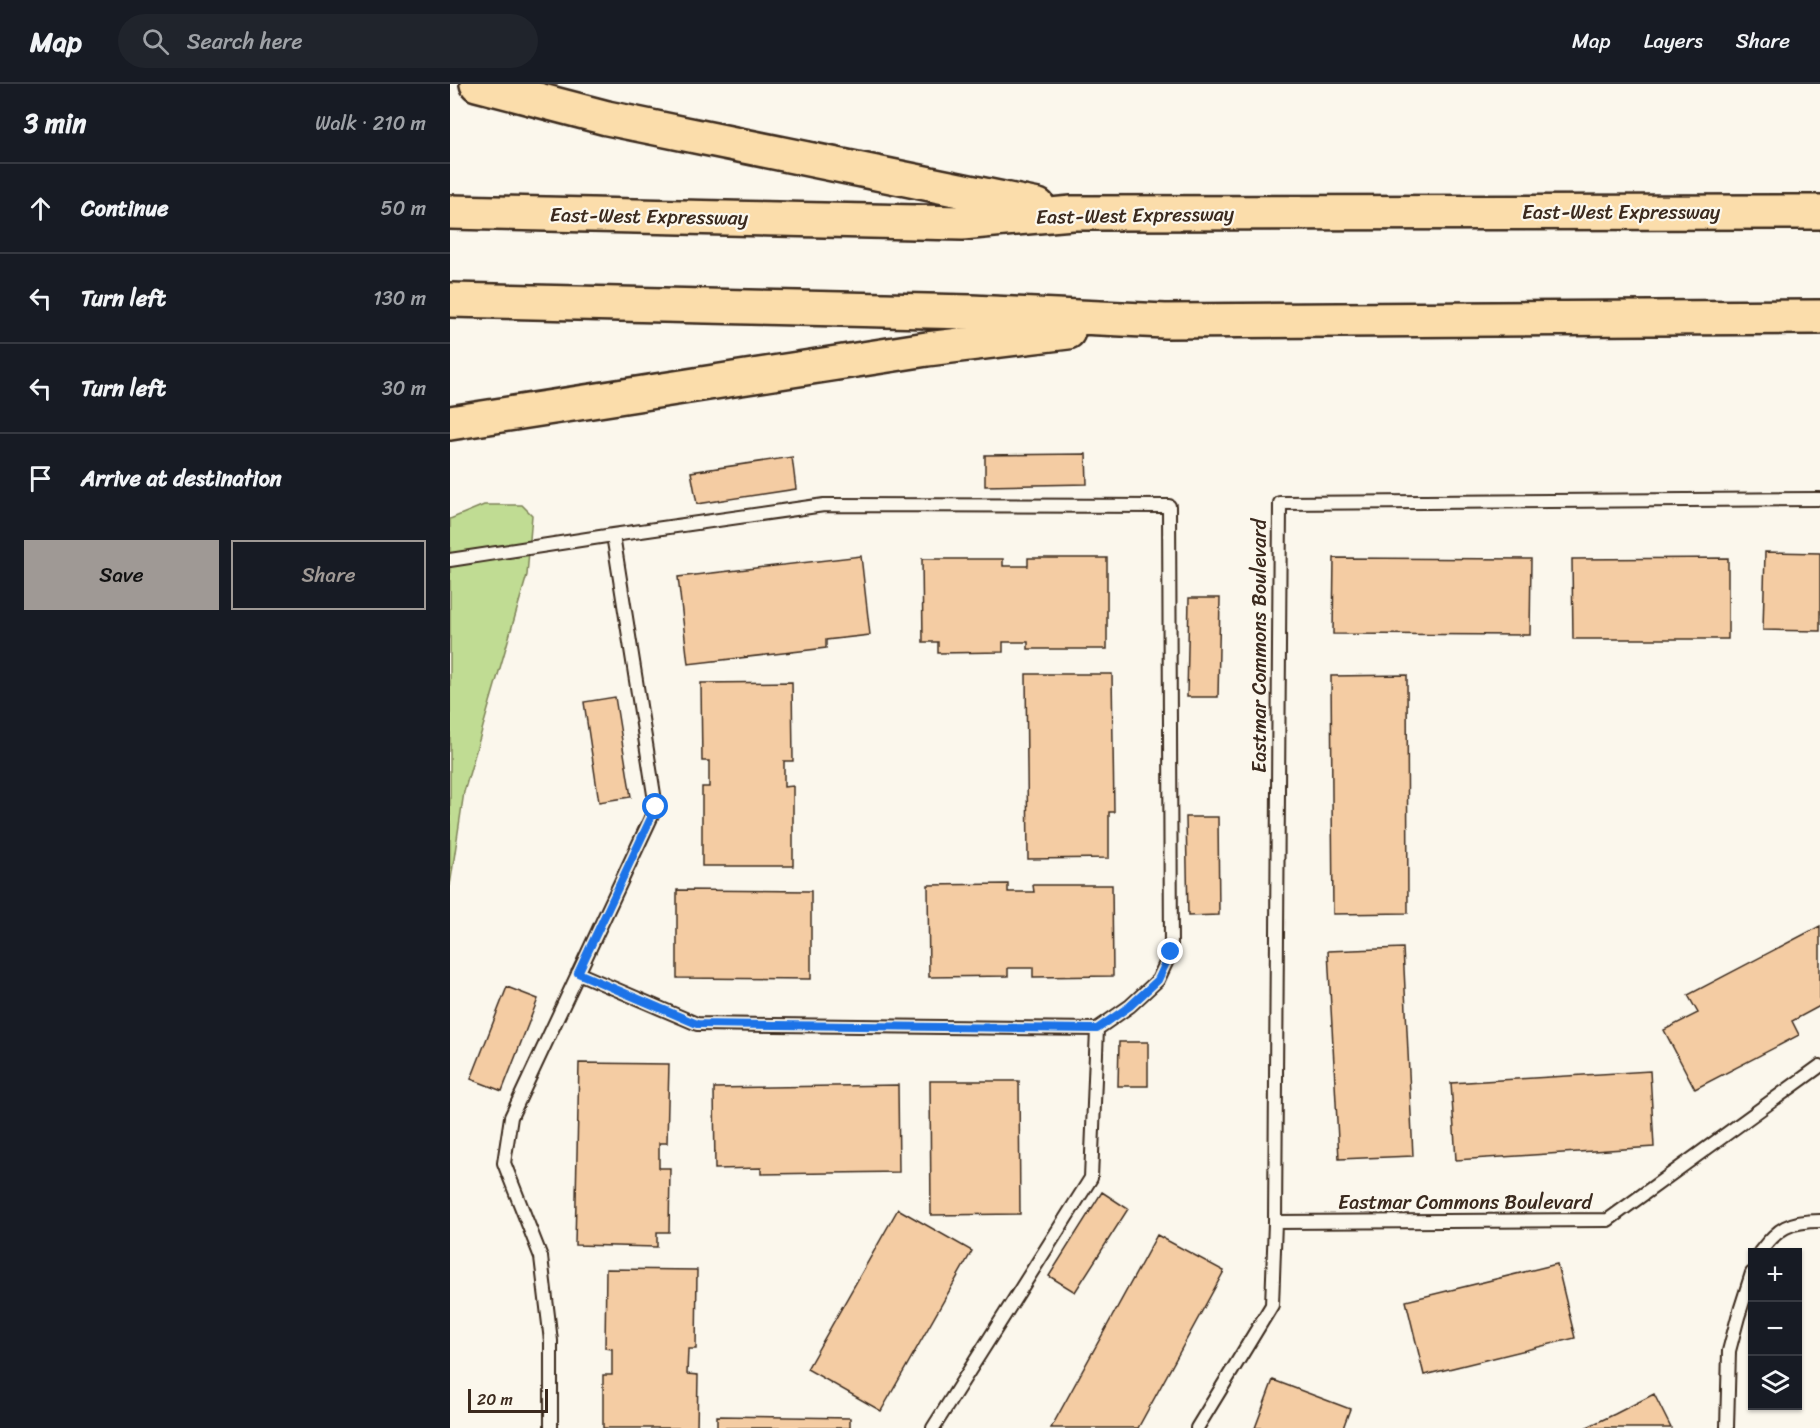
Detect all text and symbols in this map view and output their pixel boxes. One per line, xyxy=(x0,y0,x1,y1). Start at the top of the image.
search box xyxy=(118,14,538,68)
text: Map xyxy=(30,17,82,66)
text: Search here xyxy=(187,22,303,61)
text: Map xyxy=(1572,22,1611,60)
text: Layers xyxy=(1644,22,1703,60)
text: Share xyxy=(1736,22,1790,60)
icon: search xyxy=(139,25,172,58)
text: 3 min xyxy=(24,100,86,146)
text: Walk · 210 m xyxy=(315,106,426,141)
text: Continue xyxy=(81,189,169,228)
text: 50 m xyxy=(381,191,426,226)
icon: ahead xyxy=(24,192,57,225)
street label: East-West Expressway xyxy=(1522,195,1721,230)
street label: East-West Expressway xyxy=(1036,196,1235,235)
street label: East-West Expressway xyxy=(550,197,749,236)
text: Turn left xyxy=(81,279,166,318)
text: 130 m xyxy=(373,281,426,316)
icon: left xyxy=(24,282,57,315)
text: Turn left xyxy=(81,369,166,408)
text: 30 m xyxy=(382,371,426,406)
icon: left xyxy=(24,372,57,405)
text: Arrive at destination xyxy=(81,459,282,498)
icon: arrive xyxy=(24,462,57,495)
street label: Eastmar Commons Boulevard xyxy=(1242,518,1277,773)
button: Save xyxy=(24,540,219,610)
button: Share xyxy=(231,540,426,610)
route start xyxy=(642,793,668,819)
route end xyxy=(1157,938,1183,964)
street label: Eastmar Commons Boulevard xyxy=(1338,1185,1593,1220)
map controls xyxy=(1748,1248,1802,1410)
button: + xyxy=(1748,1248,1802,1302)
button: − xyxy=(1748,1302,1802,1356)
button: layers xyxy=(1748,1356,1802,1410)
text: 20 m xyxy=(477,1385,513,1414)
scale bar xyxy=(468,1386,548,1414)

